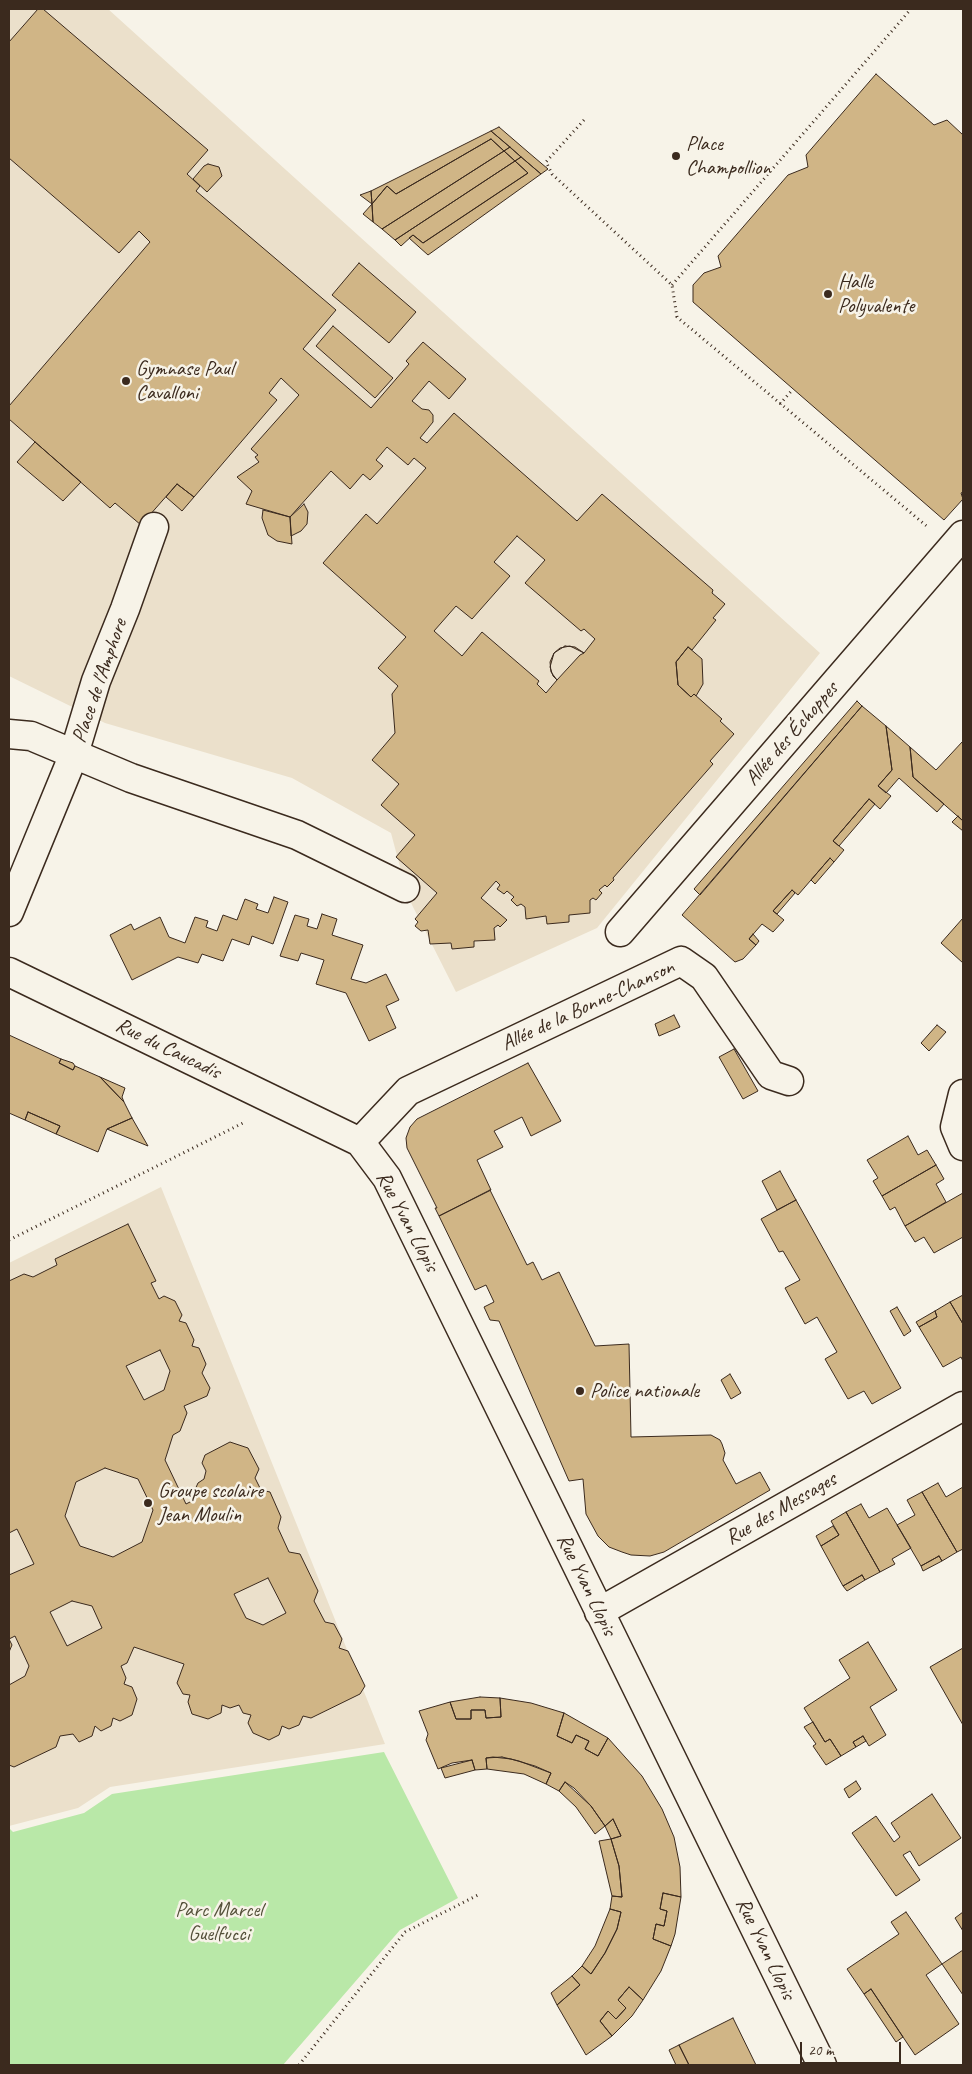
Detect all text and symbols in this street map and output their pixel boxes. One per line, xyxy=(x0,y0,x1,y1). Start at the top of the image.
place label: Place Champollion xyxy=(686,131,771,181)
marker: Place Champollion xyxy=(670,150,682,162)
place label: Halle Polyvalente xyxy=(838,269,914,319)
marker: Halle Polyvalente xyxy=(822,288,834,300)
place label: Gymnase Paul Cavalloni xyxy=(136,356,233,406)
marker: Gymnase Paul Cavalloni xyxy=(120,375,132,387)
street label: Place de l'Amphore xyxy=(67,616,133,746)
street label: Allée des Échoppes xyxy=(740,677,844,791)
street label: Allée de la Bonne-Chanson xyxy=(498,955,678,1057)
street label: Rue du Caucadis xyxy=(111,1013,225,1085)
street label: Rue Yvan Llopis xyxy=(370,1167,444,1277)
place label: Police nationale xyxy=(590,1378,699,1404)
marker: Police nationale xyxy=(574,1385,586,1397)
street label: Rue des Messages xyxy=(721,1467,841,1551)
place label: Groupe scolaire Jean Moulin xyxy=(158,1478,263,1528)
marker: Groupe scolaire Jean Moulin xyxy=(142,1497,154,1509)
street label: Rue Yvan Llopis xyxy=(551,1530,621,1640)
street label: Rue Yvan Llopis xyxy=(730,1894,800,2004)
park label: Parc Marcel Guelfucci xyxy=(175,1897,263,1947)
scale bar xyxy=(802,2032,903,2064)
text: 20 m xyxy=(808,2041,834,2060)

